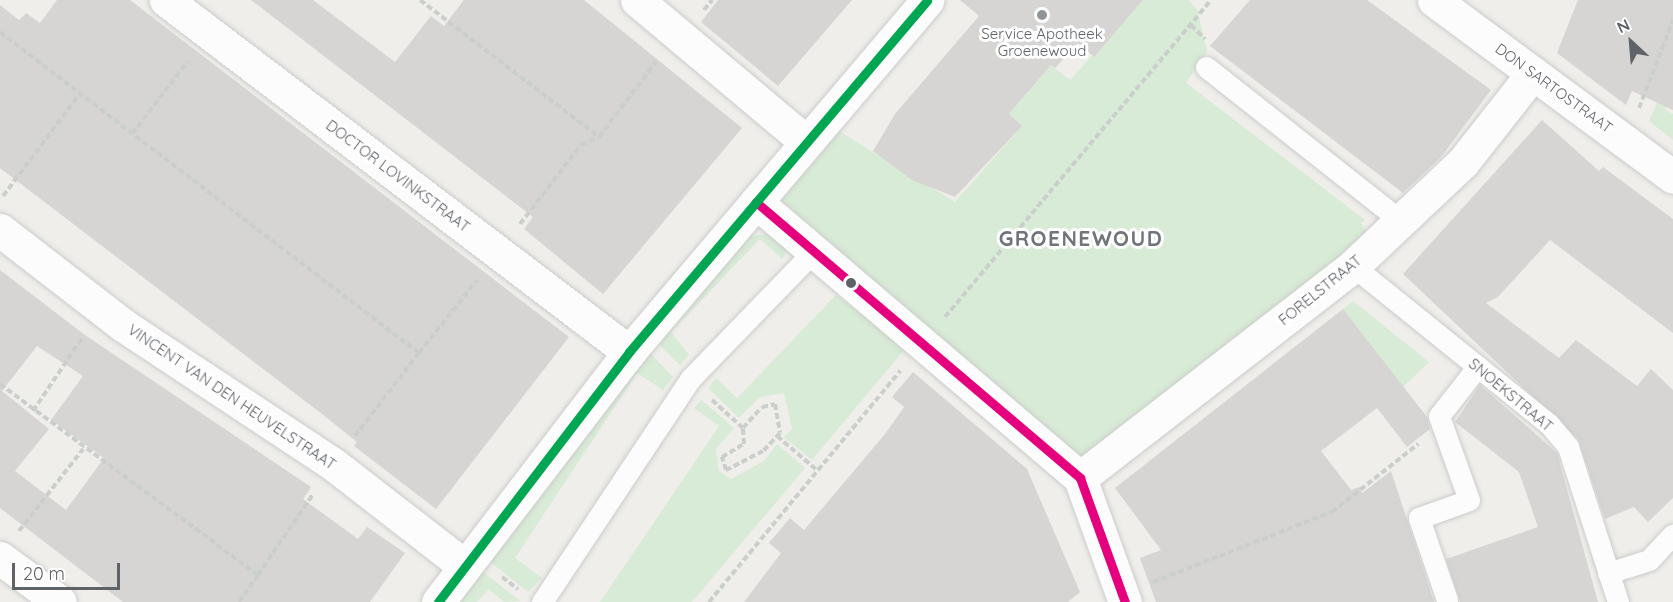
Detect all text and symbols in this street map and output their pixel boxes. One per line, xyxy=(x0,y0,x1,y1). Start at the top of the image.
marker: Service Apotheek Groenewoud xyxy=(1035,8,1049,22)
north arrow xyxy=(1601,12,1661,72)
text: N xyxy=(1613,14,1633,37)
place label: Service Apotheek Groenewoud xyxy=(981,24,1103,59)
street label: DON SARTOSTRAAT xyxy=(1492,39,1616,137)
street label: DOCTOR LOVINKSTRAAT xyxy=(323,116,473,236)
district label: GROENEWOUD xyxy=(999,225,1163,251)
street label: FORELSTRAAT xyxy=(1275,251,1365,329)
unlabelled marker xyxy=(845,277,857,289)
street label: VINCENT VAN DEN HEUVELSTRAAT xyxy=(124,320,340,474)
street label: SNOEKSTRAAT xyxy=(1465,354,1557,436)
scale bar xyxy=(15,551,123,589)
text: 20 m xyxy=(23,562,65,585)

